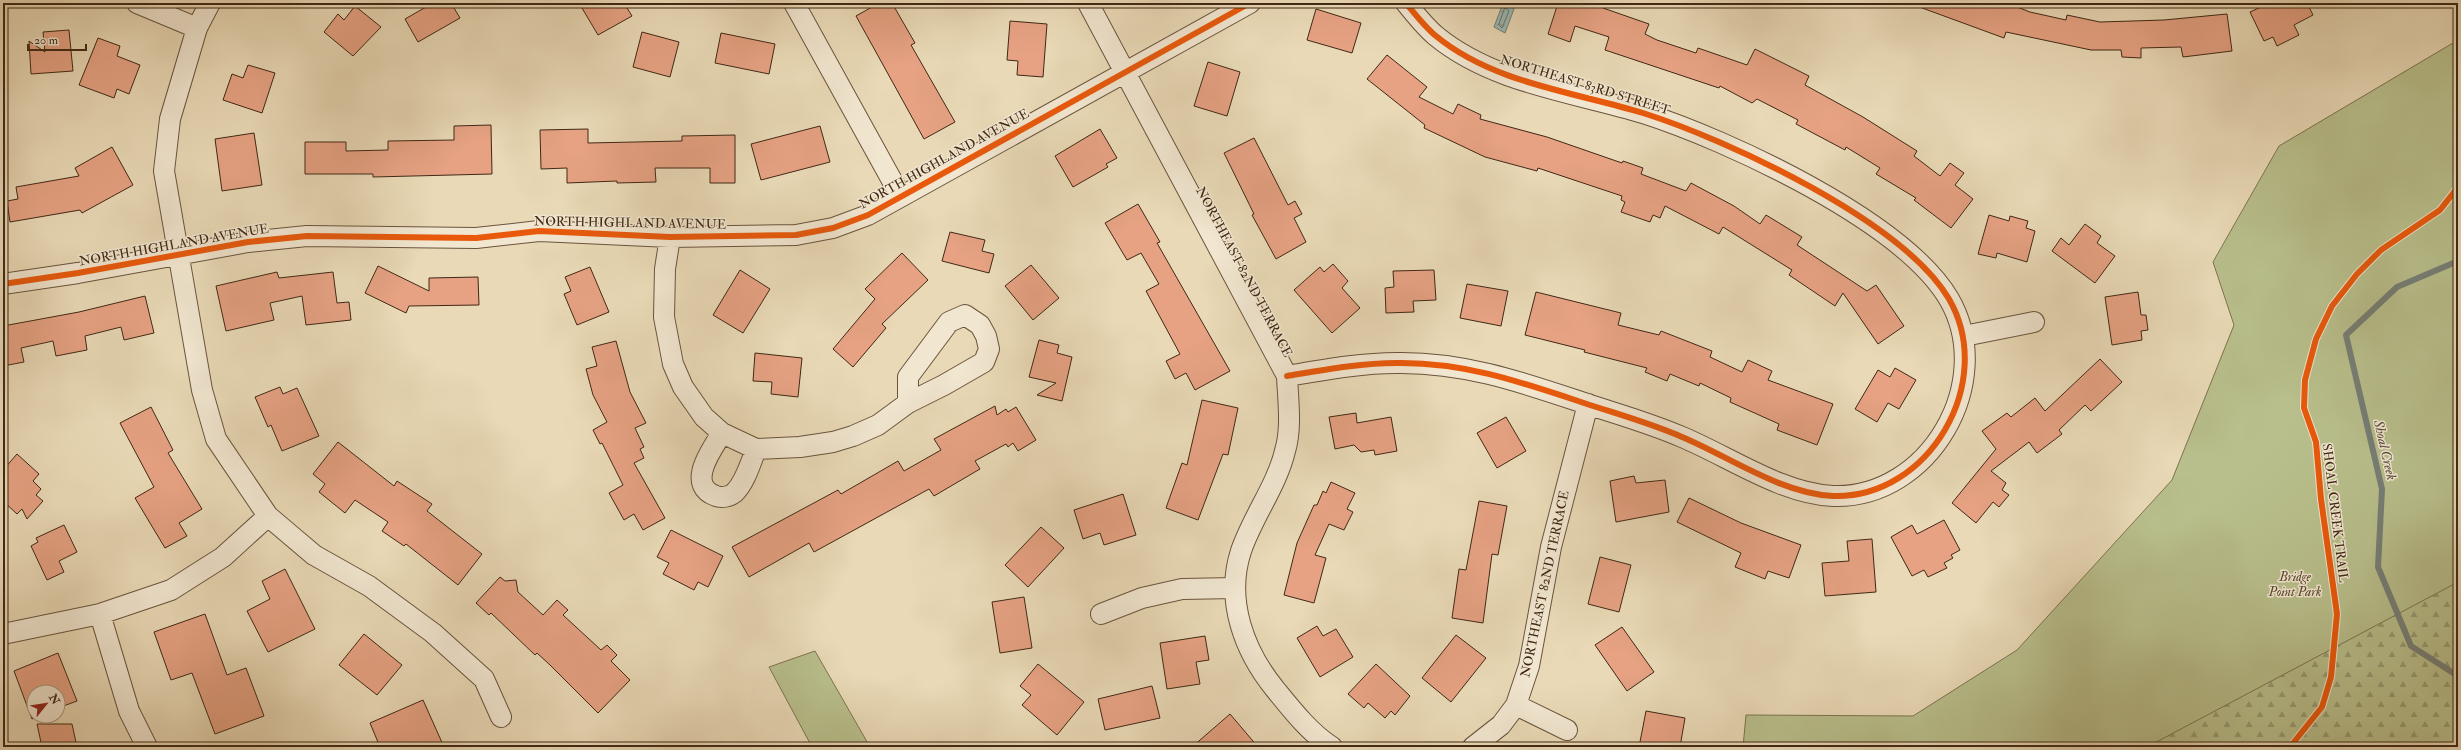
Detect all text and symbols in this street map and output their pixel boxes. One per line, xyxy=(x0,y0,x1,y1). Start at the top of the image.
scale bar xyxy=(28,26,86,52)
text: 20 m xyxy=(34,33,59,48)
street label: NORTHEAST 83RD STREET xyxy=(1498,52,1672,119)
street label: NORTH HIGHLAND AVENUE xyxy=(856,105,1032,213)
street label: NORTHEAST 82ND TERRACE xyxy=(1192,184,1296,360)
street label: NORTH HIGHLAND AVENUE xyxy=(534,213,726,233)
street label: NORTH HIGHLAND AVENUE xyxy=(78,220,270,270)
water label: Shoal Creek xyxy=(2370,417,2400,482)
street label: SHOAL CREEK TRAIL xyxy=(2319,443,2352,584)
street label: NORTHEAST 82ND TERRACE xyxy=(1517,489,1573,679)
park label: Bridge Point Park xyxy=(2268,569,2321,600)
north arrow xyxy=(26,684,66,724)
text: N xyxy=(46,691,63,708)

